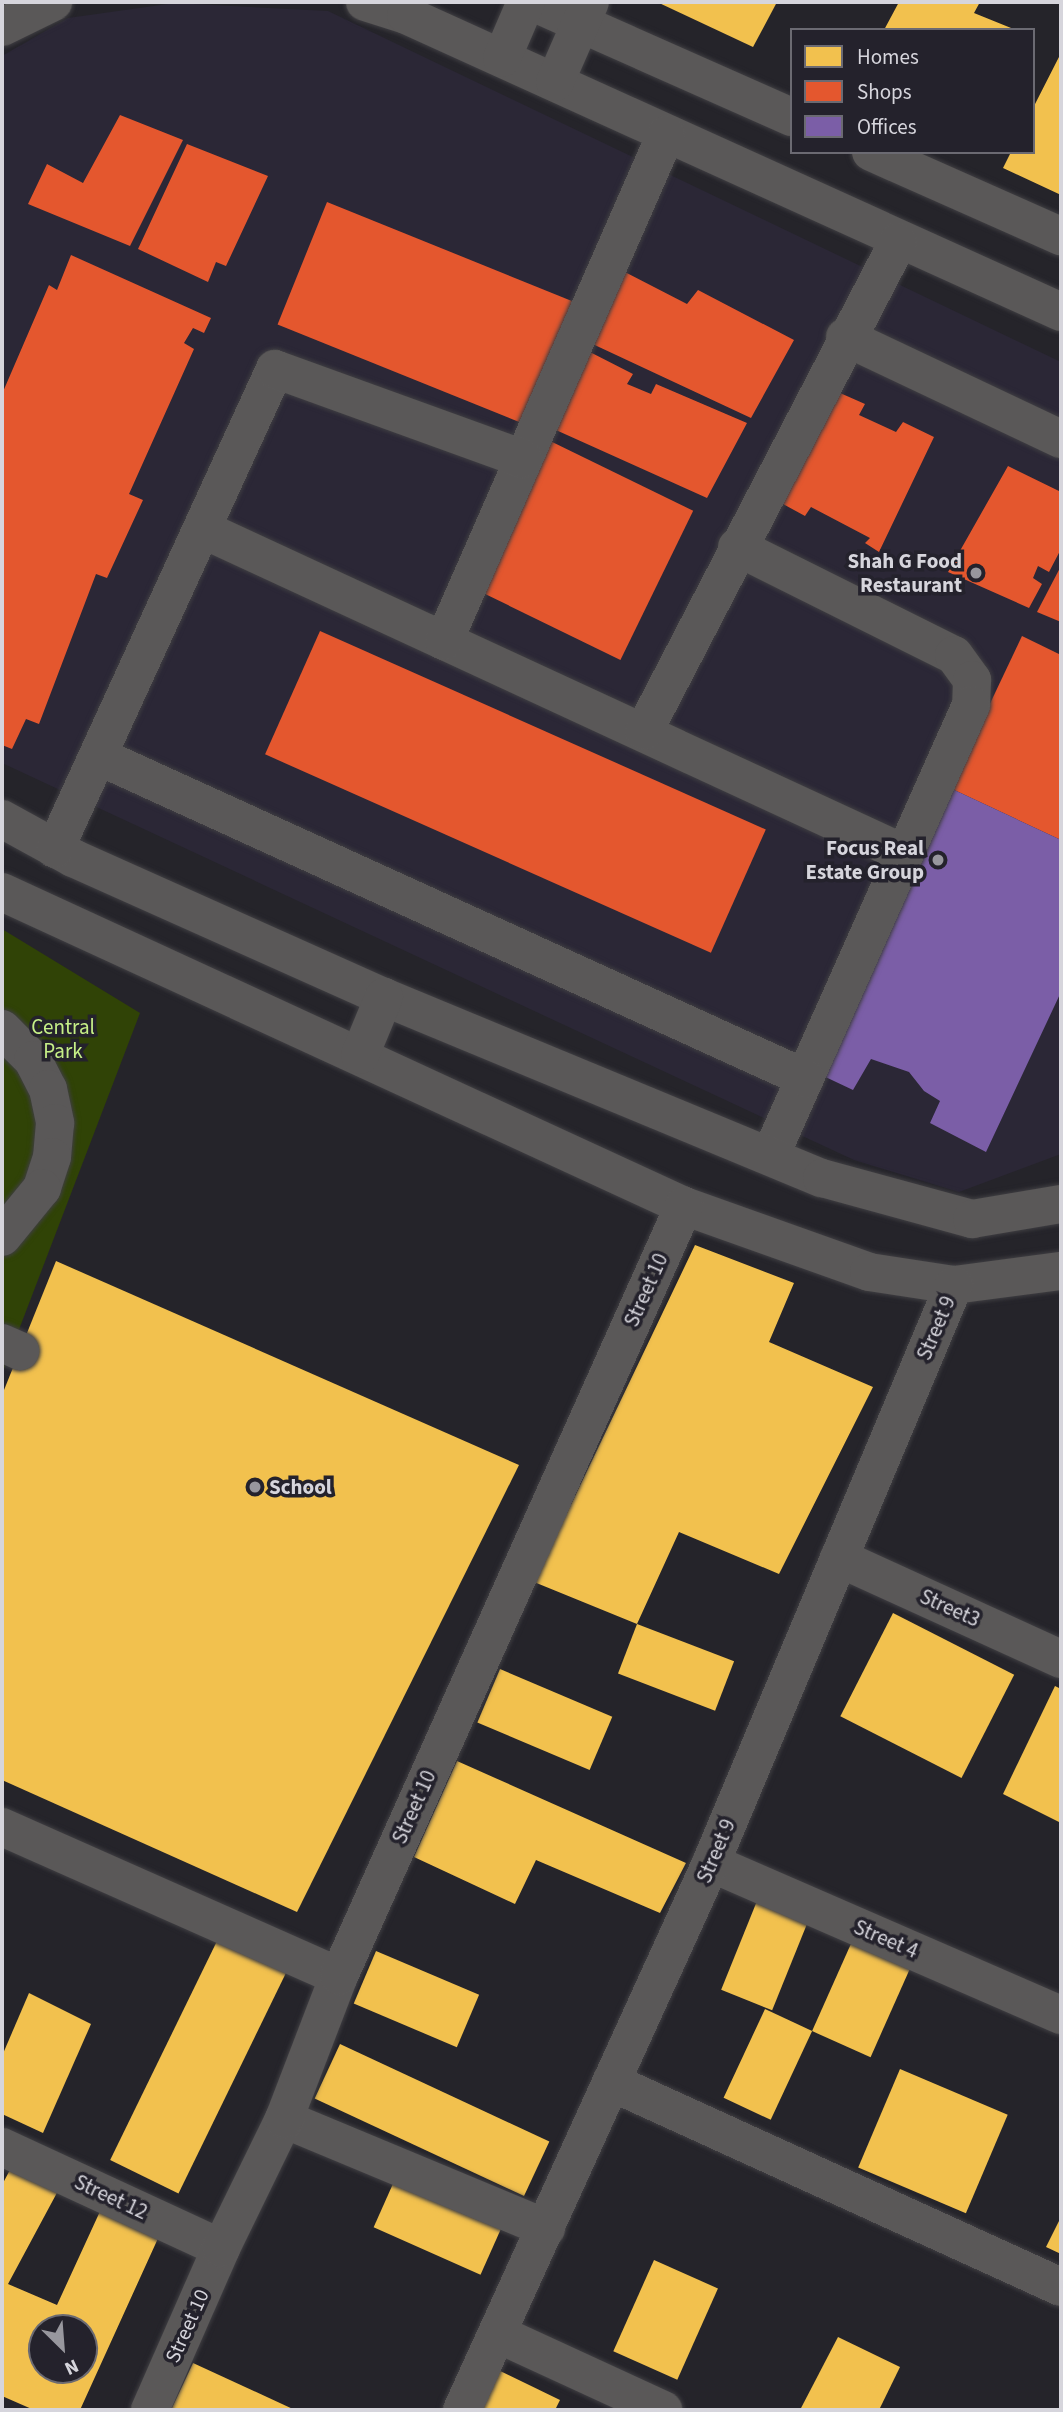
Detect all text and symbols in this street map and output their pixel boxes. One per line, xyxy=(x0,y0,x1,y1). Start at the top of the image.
legend xyxy=(790,28,1035,154)
text: Homes xyxy=(857,42,919,72)
text: Shops xyxy=(857,77,911,107)
text: Offices xyxy=(857,112,917,142)
place label: Shah G Food Restaurant xyxy=(848,548,962,598)
marker: Shah G Food Restaurant xyxy=(968,565,984,581)
place label: Focus Real Estate Group xyxy=(805,835,924,885)
marker: Focus Real Estate Group xyxy=(930,852,946,868)
park label: Central Park xyxy=(31,1014,95,1064)
street label: Street 10 xyxy=(619,1249,673,1331)
street label: Street 9 xyxy=(911,1292,961,1364)
place label: School xyxy=(269,1474,332,1500)
marker: School xyxy=(247,1479,263,1495)
street label: Street3 xyxy=(916,1584,984,1632)
street label: Street 10 xyxy=(387,1766,441,1848)
street label: Street 9 xyxy=(691,1815,741,1887)
street label: Street 4 xyxy=(850,1914,922,1964)
street label: Street 12 xyxy=(70,2169,152,2225)
street label: Street 10 xyxy=(160,2285,214,2367)
north arrow xyxy=(28,2314,98,2384)
text: N xyxy=(60,2352,83,2382)

